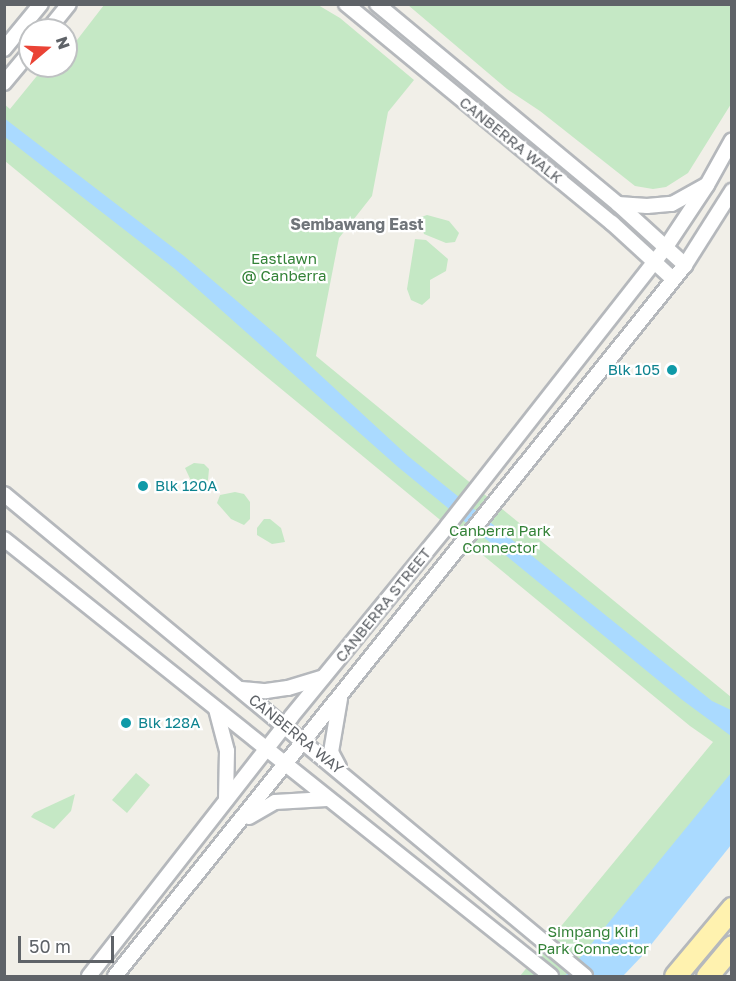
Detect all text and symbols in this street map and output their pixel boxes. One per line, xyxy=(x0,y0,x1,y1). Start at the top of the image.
north arrow xyxy=(18,18,78,78)
text: N xyxy=(52,34,75,52)
street label: CANBERRA WALK xyxy=(456,93,566,187)
district label: Sembawang East xyxy=(290,214,424,234)
park label: Eastlawn @ Canberra xyxy=(242,249,326,284)
place label: Blk 105 xyxy=(608,361,660,379)
marker: Blk 105 xyxy=(665,363,679,377)
place label: Blk 120A xyxy=(155,477,217,495)
marker: Blk 120A xyxy=(136,479,150,493)
park label: Canberra Park Connector xyxy=(449,521,551,556)
street label: CANBERRA STREET xyxy=(331,544,435,666)
street label: CANBERRA WAY xyxy=(245,690,347,778)
place label: Blk 128A xyxy=(138,714,200,732)
marker: Blk 128A xyxy=(119,716,133,730)
park label: Simpang Kiri Park Connector xyxy=(537,922,649,957)
scale bar xyxy=(21,924,117,962)
text: 50 m xyxy=(29,935,71,957)

